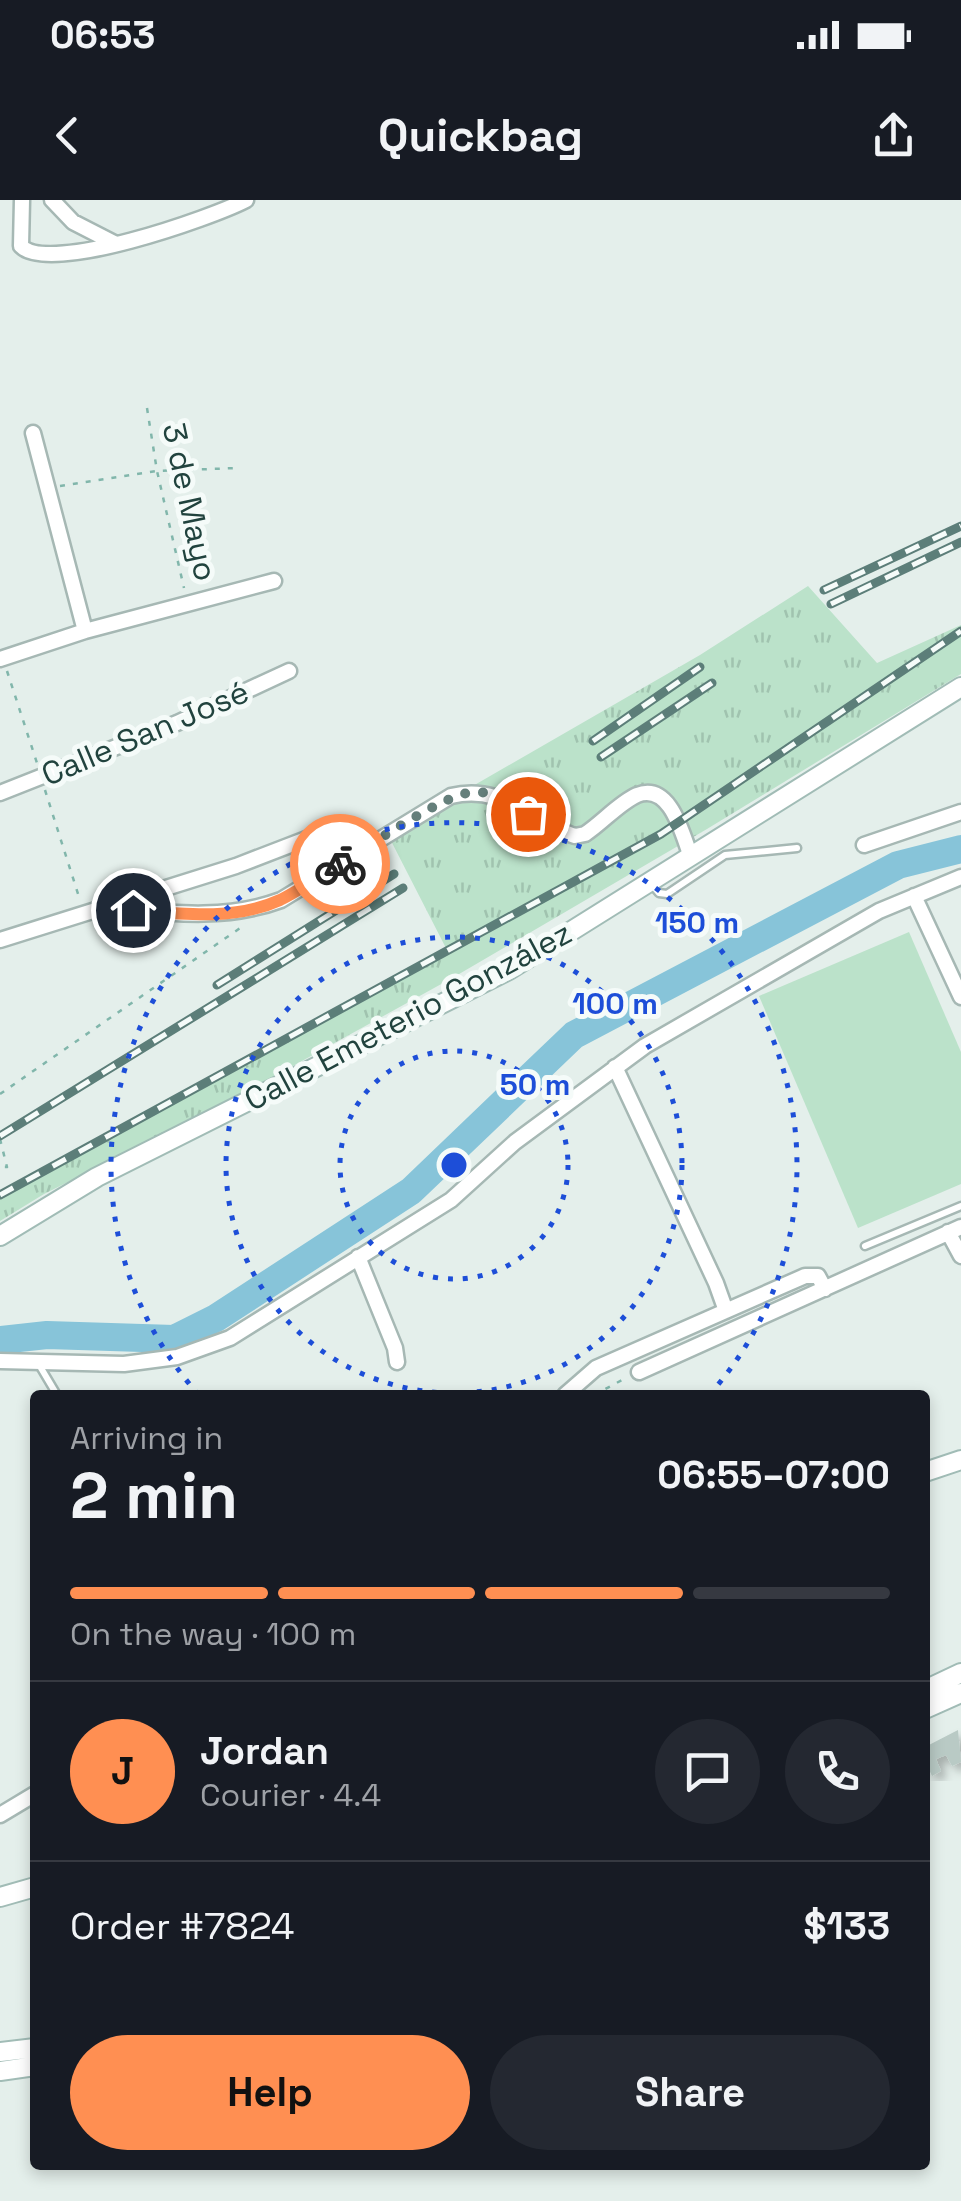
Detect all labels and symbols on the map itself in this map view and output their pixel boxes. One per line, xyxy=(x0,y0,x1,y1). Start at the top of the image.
street label: 3 de Mayo xyxy=(154,419,226,585)
street label: Calle San José xyxy=(35,671,255,795)
pin xyxy=(486,772,571,857)
courier xyxy=(290,814,390,914)
pin xyxy=(91,868,176,953)
text: 150 m xyxy=(655,903,739,942)
street label: Calle Emeterio González xyxy=(237,913,579,1119)
text: 100 m xyxy=(572,984,658,1023)
text: 50 m xyxy=(500,1065,570,1104)
centre of rings xyxy=(436,1147,472,1183)

